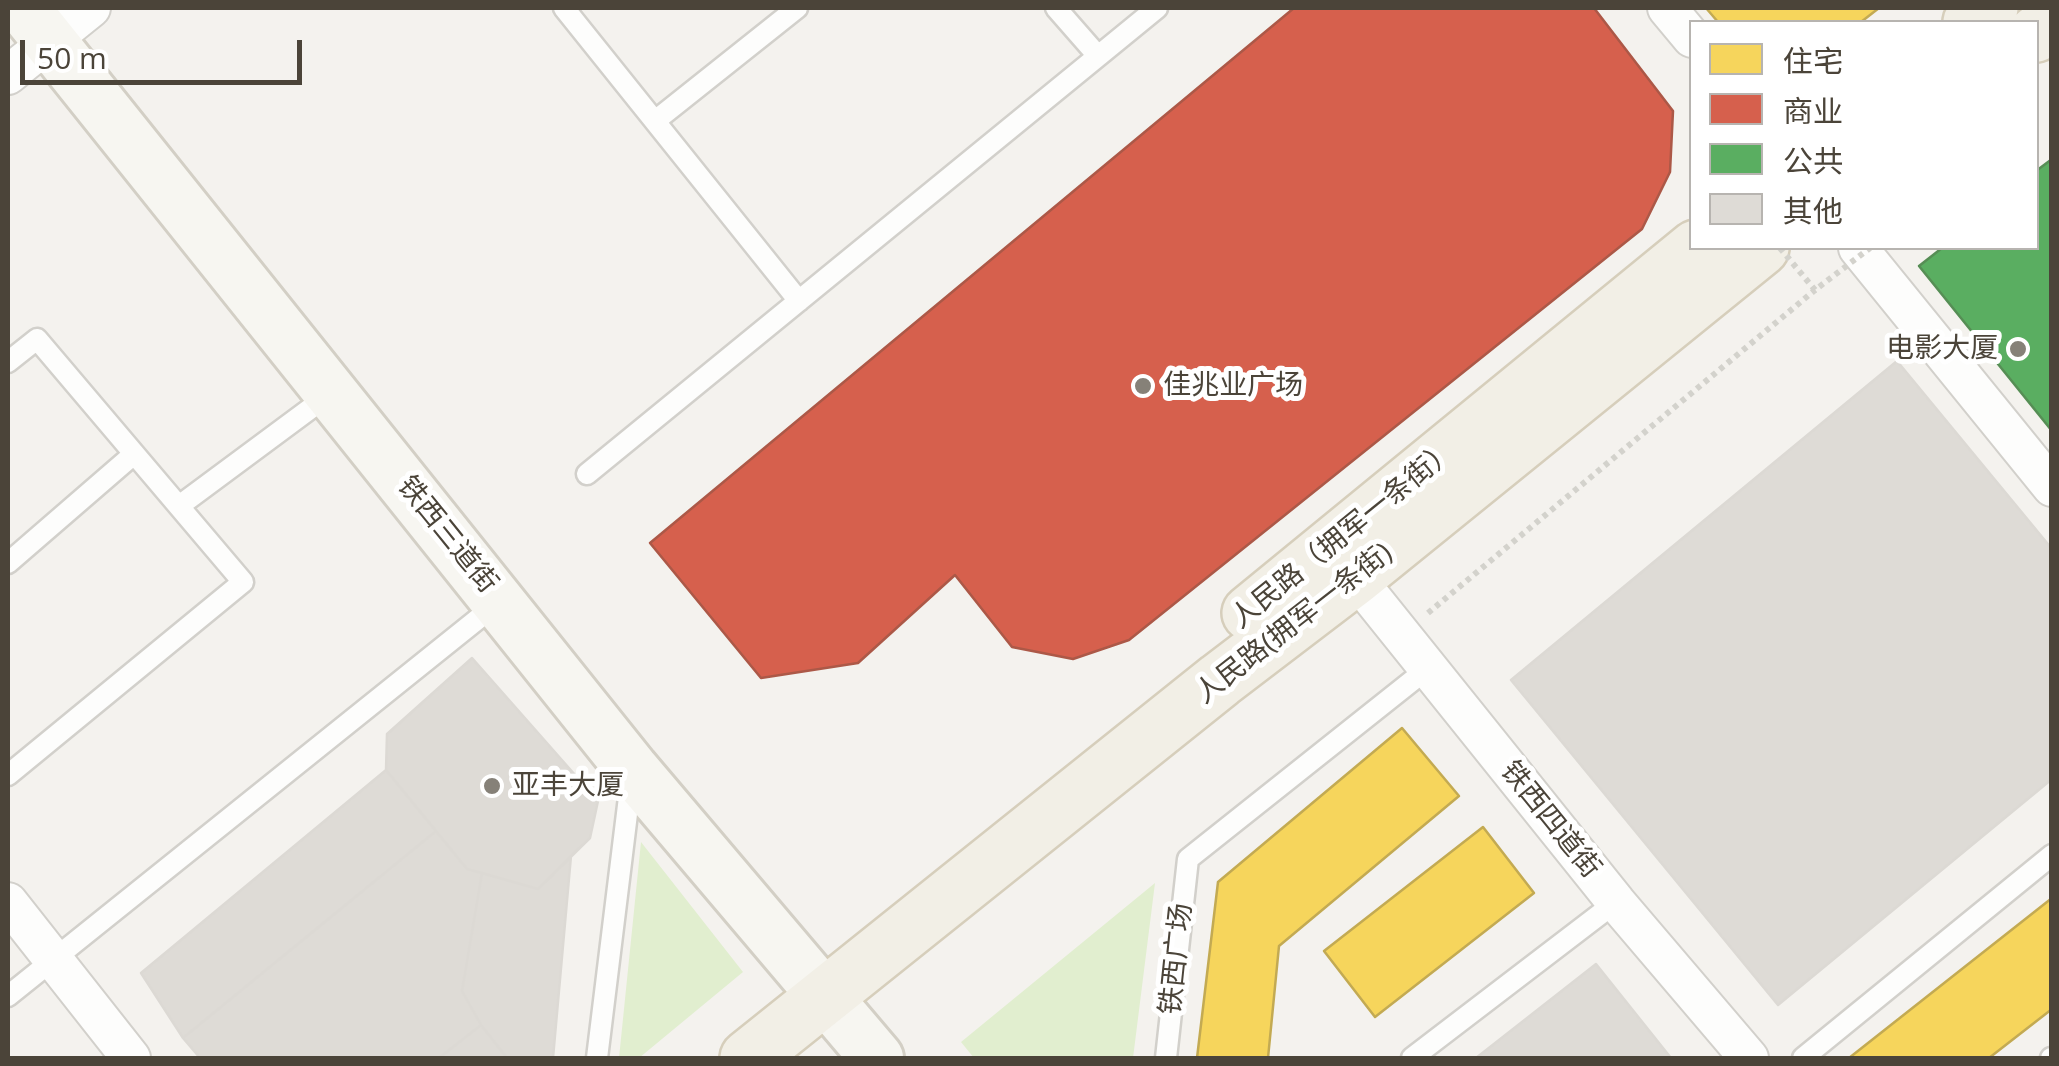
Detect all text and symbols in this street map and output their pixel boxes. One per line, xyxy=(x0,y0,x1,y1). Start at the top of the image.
scale bar xyxy=(25,20,308,82)
legend xyxy=(1689,20,2039,250)
text: 50 m xyxy=(37,37,107,78)
text: 住宅 xyxy=(1783,40,1843,81)
text: 商业 xyxy=(1783,90,1843,131)
text: 公共 xyxy=(1783,140,1843,181)
text: 其他 xyxy=(1783,190,1843,231)
place label: 电影大厦 xyxy=(1886,332,1998,366)
marker: 电影大厦 xyxy=(2007,338,2029,360)
place label: 佳兆业广场 xyxy=(1163,369,1303,403)
marker: 佳兆业广场 xyxy=(1132,375,1154,397)
street label: 人民路（拥军一条街） xyxy=(1225,434,1463,636)
street label: 铁西三道街 xyxy=(390,470,504,600)
street label: 人民路(拥军一条街) xyxy=(1189,537,1399,711)
street label: 铁西四道街 xyxy=(1493,755,1607,885)
place label: 亚丰大厦 xyxy=(512,769,624,803)
marker: 亚丰大厦 xyxy=(481,775,503,797)
street label: 铁西广场 xyxy=(1154,902,1200,1016)

